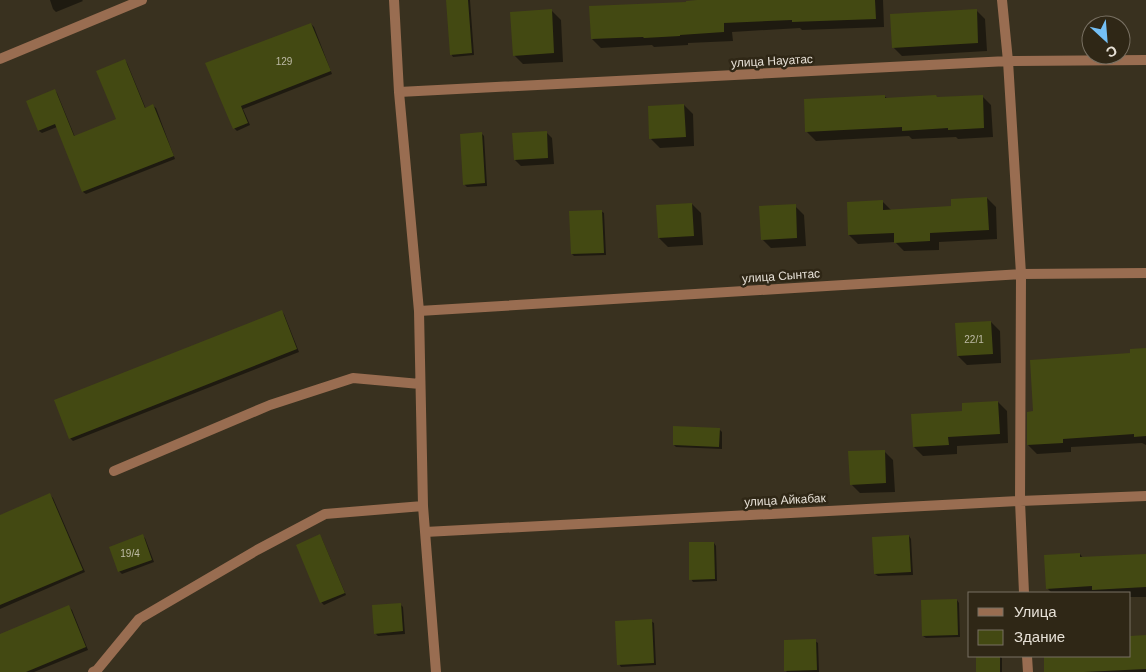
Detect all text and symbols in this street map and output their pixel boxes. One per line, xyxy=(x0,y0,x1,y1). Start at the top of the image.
north arrow xyxy=(1081,15,1131,65)
text: С xyxy=(1104,42,1120,61)
street label: улица Науатас xyxy=(731,52,813,70)
house number: 129 xyxy=(276,56,293,67)
street label: улица Сынтас xyxy=(741,266,821,286)
house number: 22/1 xyxy=(964,334,984,345)
street label: улица Айкабак xyxy=(744,491,827,509)
house number: 19/4 xyxy=(120,548,140,559)
legend xyxy=(968,592,1131,657)
text: Улица xyxy=(1014,603,1057,620)
text: Здание xyxy=(1014,628,1065,645)

